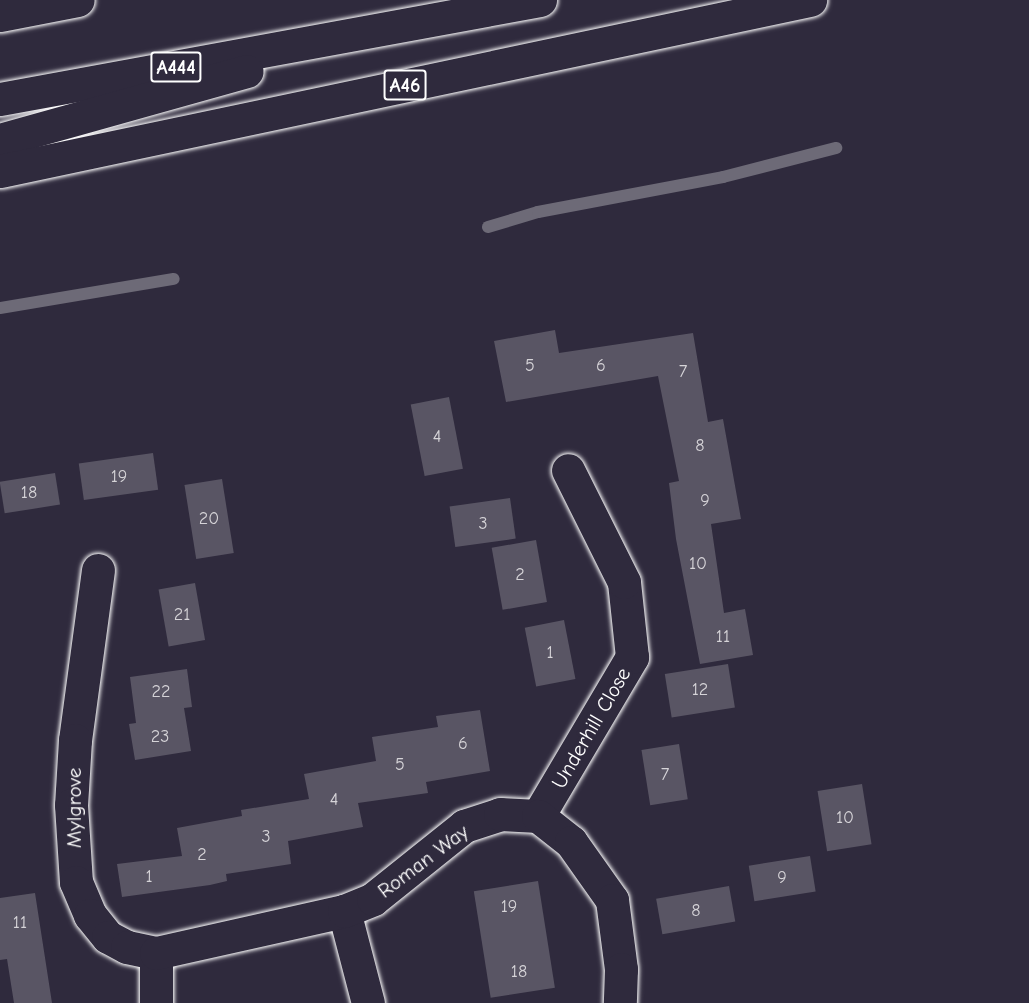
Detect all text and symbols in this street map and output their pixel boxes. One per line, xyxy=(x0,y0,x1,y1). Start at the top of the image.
road number: A444 xyxy=(149,50,203,84)
road number: A46 xyxy=(382,68,428,102)
house number: 5 xyxy=(525,355,535,377)
house number: 6 xyxy=(596,355,606,377)
house number: 7 xyxy=(679,361,687,383)
house number: 4 xyxy=(433,426,441,448)
house number: 8 xyxy=(695,435,705,457)
house number: 19 xyxy=(111,466,127,488)
house number: 18 xyxy=(21,482,37,504)
house number: 9 xyxy=(700,490,710,512)
house number: 20 xyxy=(199,508,219,530)
house number: 3 xyxy=(478,513,488,535)
house number: 10 xyxy=(689,553,707,575)
house number: 2 xyxy=(515,564,525,586)
house number: 21 xyxy=(174,604,190,626)
house number: 11 xyxy=(716,626,730,648)
house number: 1 xyxy=(546,642,554,664)
street label: Underhill Close xyxy=(546,663,636,793)
house number: 12 xyxy=(692,679,708,701)
house number: 22 xyxy=(152,681,170,703)
house number: 23 xyxy=(151,726,169,748)
house number: 6 xyxy=(458,733,468,755)
house number: 5 xyxy=(395,754,405,776)
house number: 7 xyxy=(661,764,669,786)
street label: Mylgrove xyxy=(61,768,87,848)
house number: 4 xyxy=(330,789,338,811)
house number: 10 xyxy=(836,807,854,829)
street label: Roman Way xyxy=(373,819,473,903)
house number: 3 xyxy=(261,826,271,848)
house number: 2 xyxy=(197,844,207,866)
house number: 1 xyxy=(145,866,153,888)
house number: 9 xyxy=(777,867,787,889)
house number: 19 xyxy=(501,896,517,918)
house number: 8 xyxy=(691,900,701,922)
house number: 11 xyxy=(13,912,27,934)
house number: 18 xyxy=(511,961,527,983)

